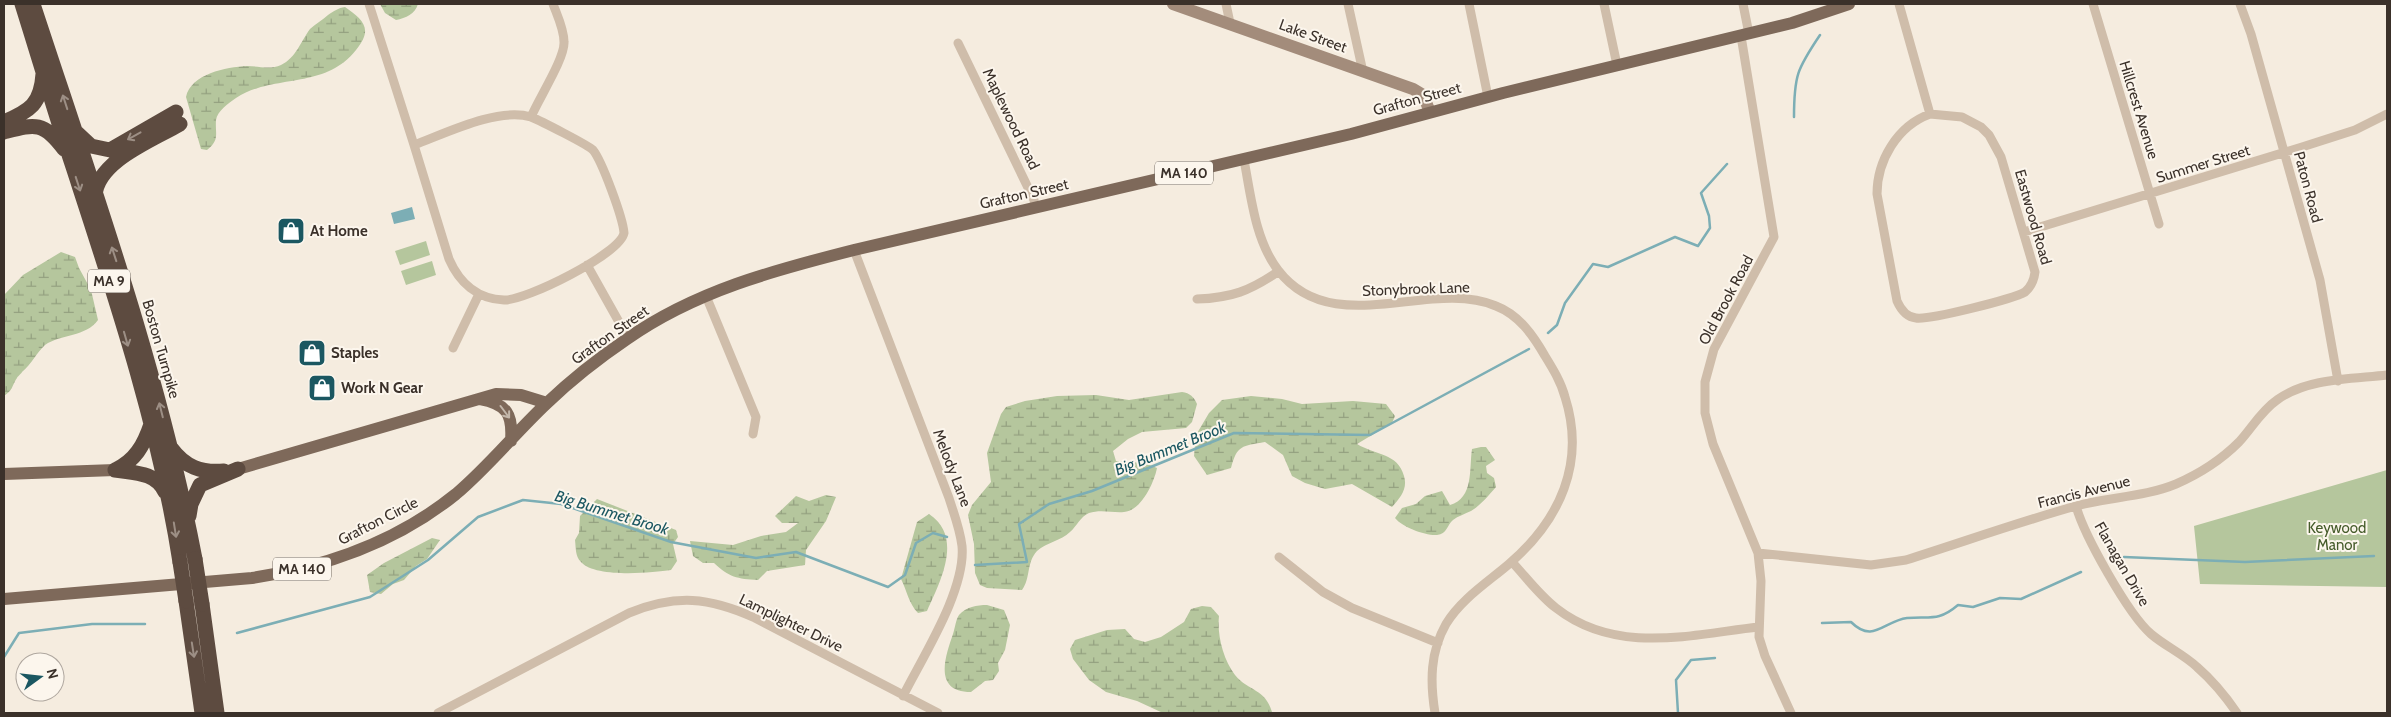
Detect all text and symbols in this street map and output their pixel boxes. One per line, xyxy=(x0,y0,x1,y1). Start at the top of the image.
street label: Lake Street xyxy=(1277,15,1349,57)
street label: Hillcrest Avenue xyxy=(2115,59,2163,162)
street label: Maplewood Road xyxy=(979,65,1043,173)
street label: Grafton Street xyxy=(1371,79,1463,119)
one-way arrow xyxy=(60,95,69,110)
one-way arrow xyxy=(127,132,141,142)
street label: Summer Street xyxy=(2154,141,2252,187)
street label: Paton Road xyxy=(2290,149,2326,225)
road number: MA 140 xyxy=(1155,162,1213,184)
street label: Eastwood Road xyxy=(2011,167,2055,267)
street label: Grafton Street xyxy=(978,175,1070,213)
one-way arrow xyxy=(74,176,84,192)
shop icon: At Home xyxy=(276,216,306,246)
place label: At Home xyxy=(310,222,368,240)
one-way arrow xyxy=(108,246,118,262)
street label: Old Brook Road xyxy=(1695,252,1757,348)
road number: MA 9 xyxy=(88,270,130,292)
street label: Stonybrook Lane xyxy=(1362,278,1470,300)
street label: Boston Turnpike xyxy=(138,298,184,401)
street label: Grafton Street xyxy=(568,302,652,368)
one-way arrow xyxy=(122,331,132,347)
shop icon: Staples xyxy=(297,338,327,368)
place label: Staples xyxy=(331,344,379,362)
shop icon: Work N Gear xyxy=(307,373,337,403)
place label: Work N Gear xyxy=(341,379,423,397)
one-way arrow xyxy=(156,402,165,418)
one-way arrow xyxy=(499,405,510,418)
water label: Big Bummet Brook xyxy=(1112,417,1229,479)
street label: Melody Lane xyxy=(929,427,975,510)
street label: Francis Avenue xyxy=(2036,472,2132,512)
water label: Big Bummet Brook xyxy=(553,486,672,539)
street label: Grafton Circle xyxy=(335,493,421,549)
street label: Flanagan Drive xyxy=(2091,519,2154,610)
park label: Keywood Manor xyxy=(2308,519,2366,554)
one-way arrow xyxy=(170,522,180,538)
road number: MA 140 xyxy=(273,558,331,580)
street label: Lamplighter Drive xyxy=(736,590,846,656)
one-way arrow xyxy=(188,641,198,657)
north arrow xyxy=(15,652,65,702)
text: N xyxy=(43,667,63,681)

